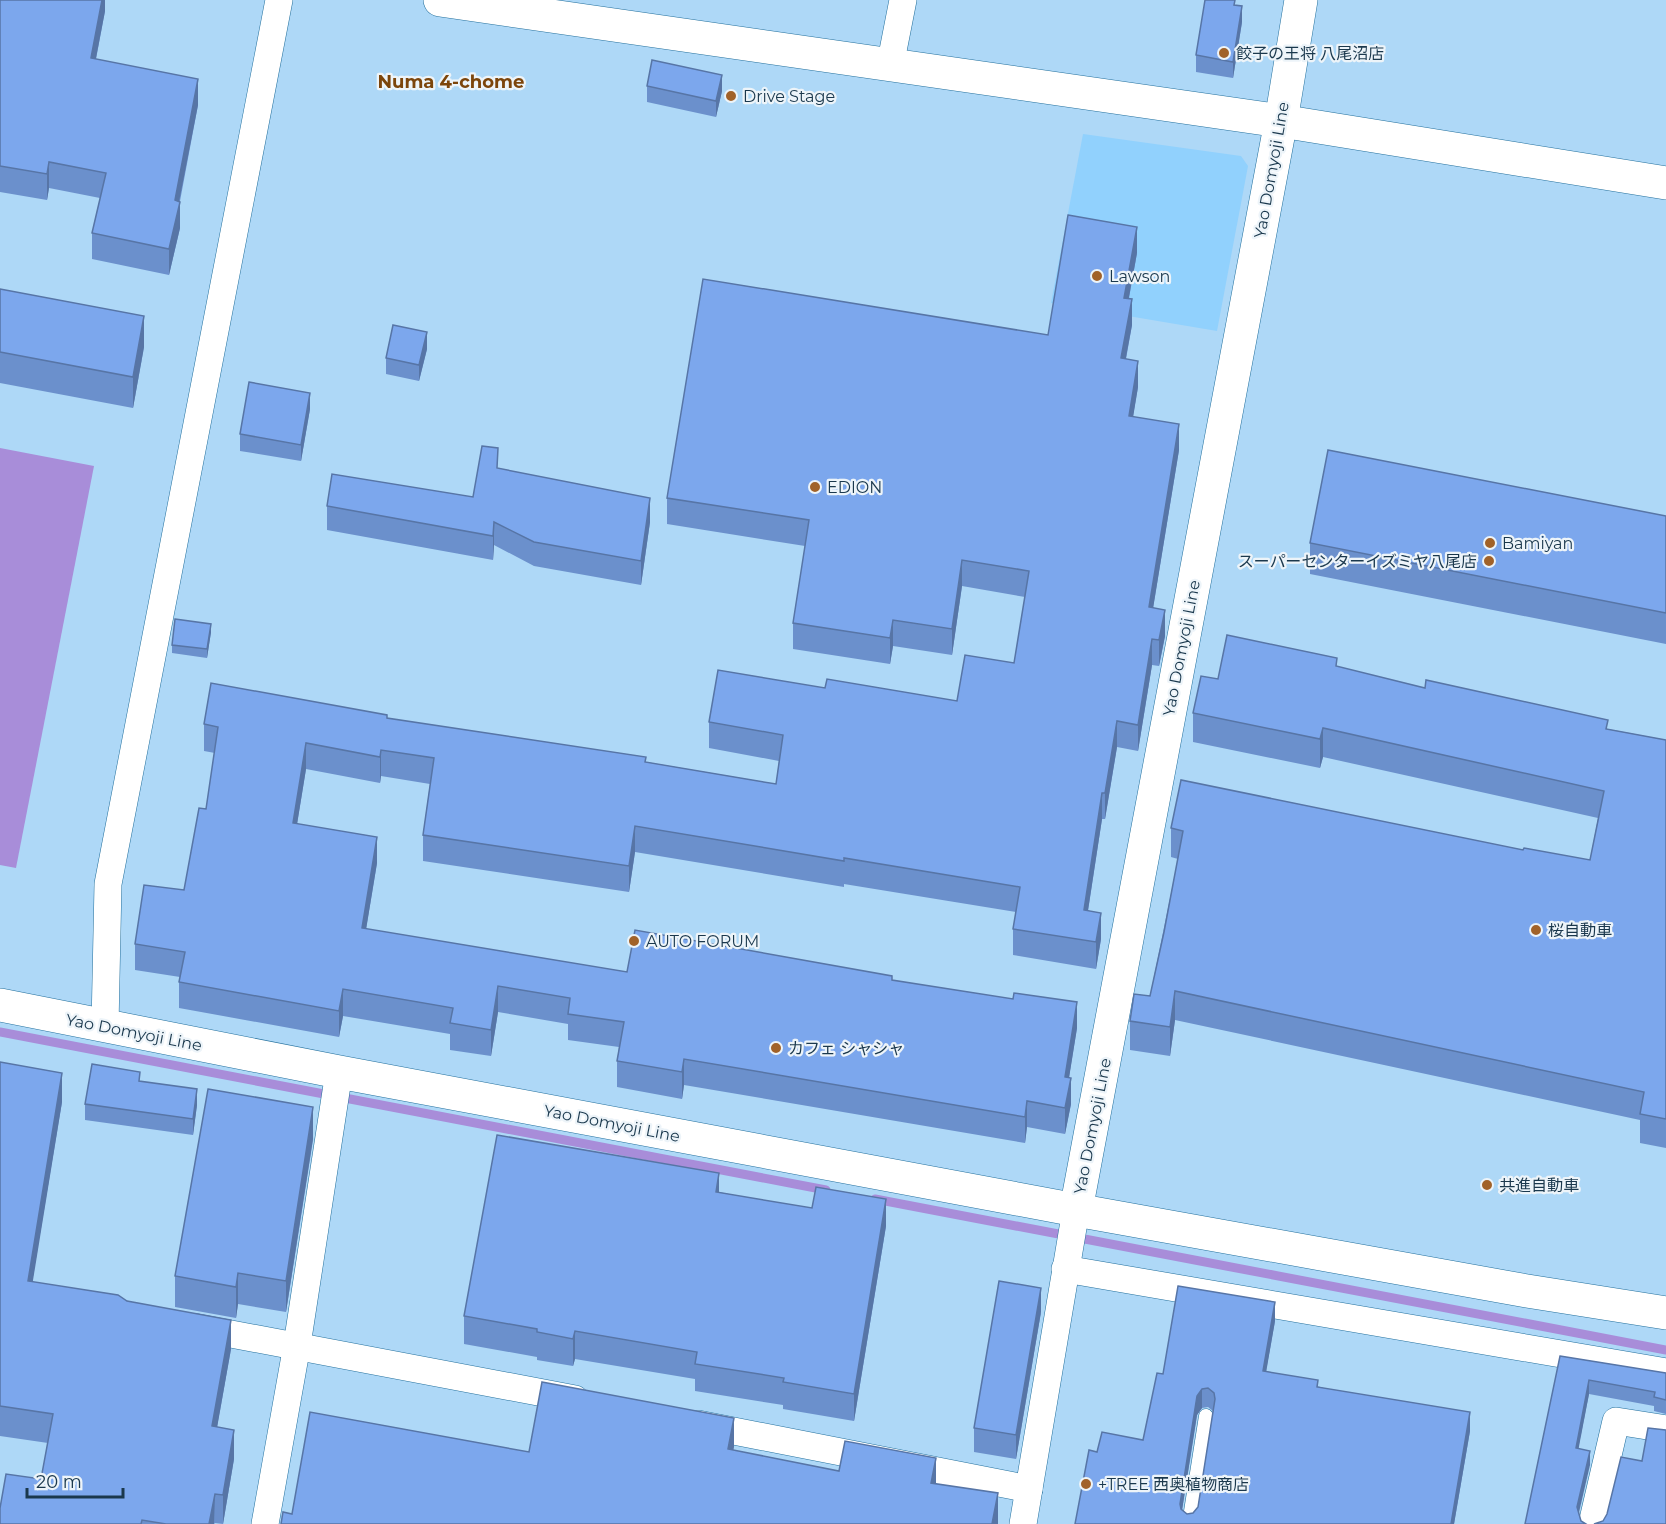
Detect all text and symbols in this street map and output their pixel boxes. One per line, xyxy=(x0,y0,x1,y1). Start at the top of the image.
place label: 餃子の王将 八尾沼店 xyxy=(1236,44,1384,63)
marker: 餃子の王将 八尾沼店 xyxy=(1217,46,1231,60)
district label: Numa 4-chome xyxy=(378,71,524,93)
place label: Drive Stage xyxy=(743,87,835,106)
marker: Drive Stage xyxy=(724,89,738,103)
street label: Yao Domyoji Line xyxy=(1250,100,1293,240)
place label: Lawson xyxy=(1109,267,1170,286)
marker: Lawson xyxy=(1090,269,1104,283)
place label: EDION xyxy=(827,478,882,497)
marker: EDION xyxy=(808,480,822,494)
place label: Bamiyan xyxy=(1502,534,1573,553)
marker: Bamiyan xyxy=(1483,536,1497,550)
place label: スーパーセンターイズミヤ八尾店 xyxy=(1238,552,1477,571)
marker: スーパーセンターイズミヤ八尾店 xyxy=(1482,554,1496,568)
street label: Yao Domyoji Line xyxy=(1159,578,1204,718)
place label: 桜自動車 xyxy=(1548,921,1612,940)
marker: 桜自動車 xyxy=(1529,923,1543,937)
place label: AUTO FORUM xyxy=(646,932,759,951)
marker: AUTO FORUM xyxy=(627,934,641,948)
street label: Yao Domyoji Line xyxy=(64,1010,204,1055)
place label: カフェ シャシャ xyxy=(788,1039,904,1058)
marker: カフェ シャシャ xyxy=(769,1041,783,1055)
street label: Yao Domyoji Line xyxy=(1070,1056,1115,1196)
street label: Yao Domyoji Line xyxy=(542,1101,682,1146)
place label: 共進自動車 xyxy=(1499,1176,1579,1195)
marker: 共進自動車 xyxy=(1480,1178,1494,1192)
scale bar xyxy=(27,1461,123,1499)
text: 20 m xyxy=(36,1471,82,1493)
place label: +TREE 西奥植物商店 xyxy=(1098,1475,1249,1494)
marker: +TREE 西奥植物商店 xyxy=(1079,1477,1093,1491)

